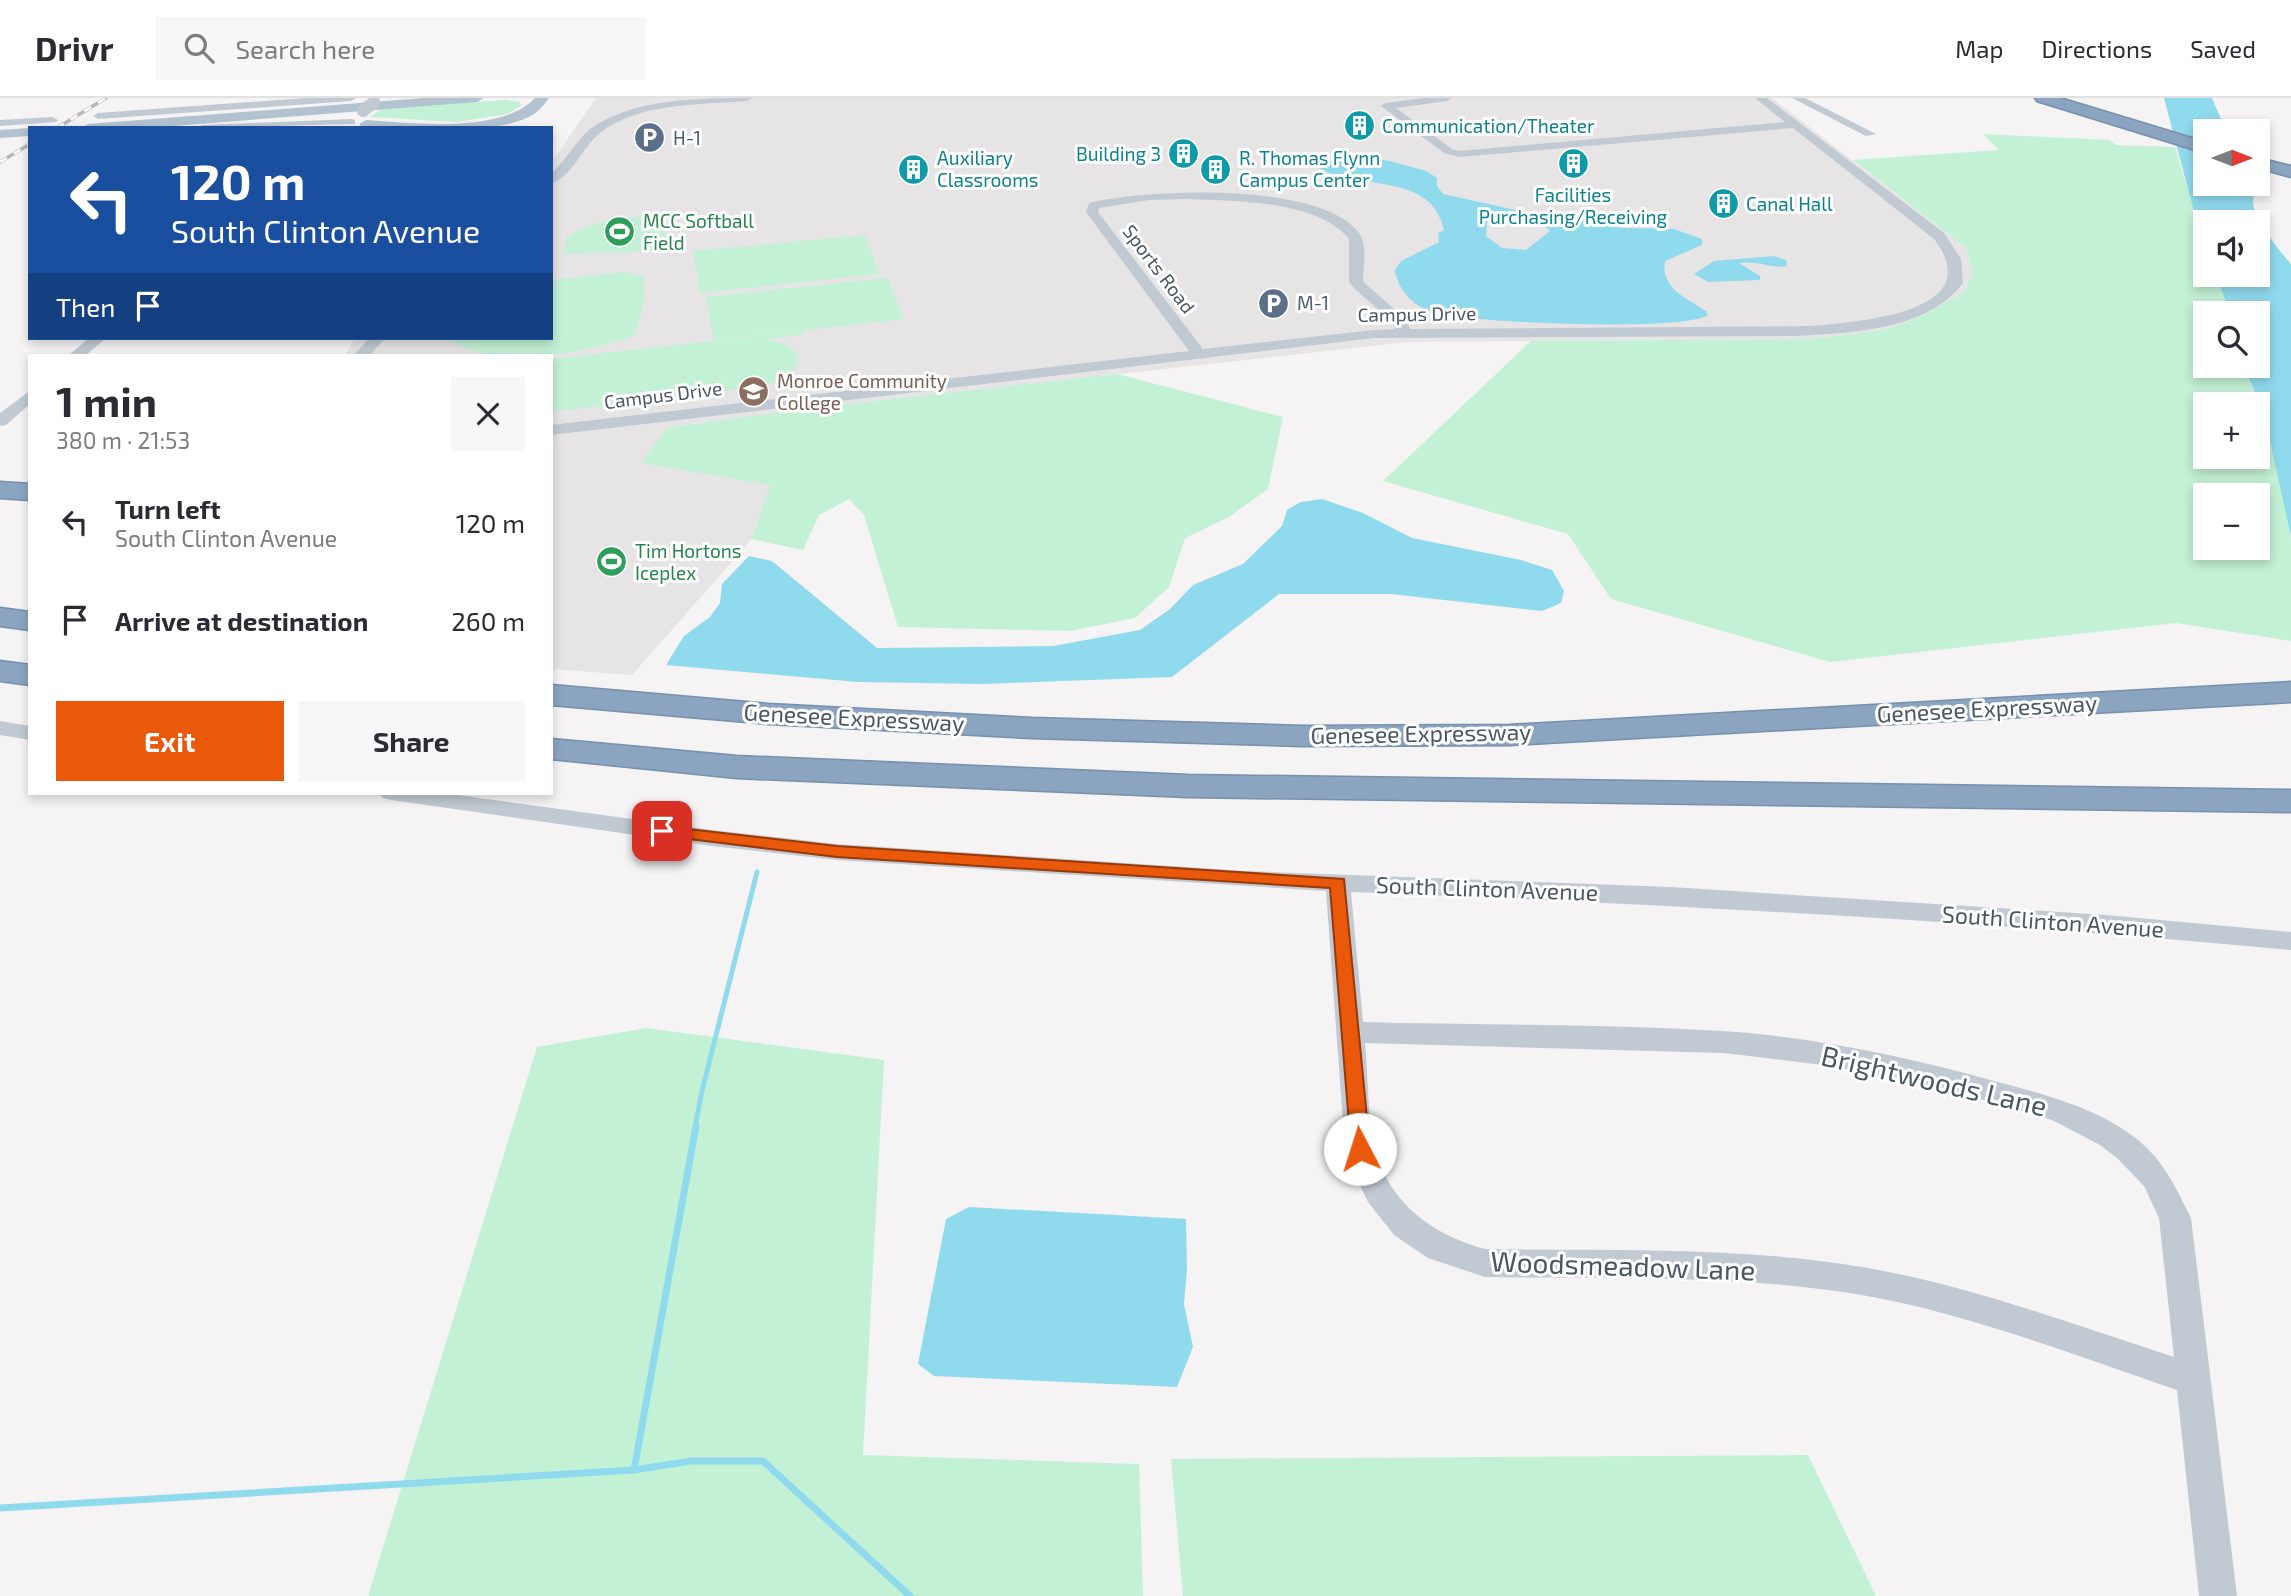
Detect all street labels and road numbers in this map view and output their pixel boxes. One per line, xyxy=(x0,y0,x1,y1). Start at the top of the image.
street label: Sports Road xyxy=(1119,220,1200,318)
street label: Campus Drive xyxy=(1357,301,1477,326)
street label: Campus Drive xyxy=(603,376,723,413)
street label: Genesee Expressway xyxy=(1876,688,2098,728)
street label: Genesee Expressway xyxy=(743,697,965,737)
street label: Genesee Expressway xyxy=(1310,717,1532,749)
street label: South Clinton Avenue xyxy=(1376,870,1599,906)
street label: South Clinton Avenue xyxy=(1941,899,2165,943)
street label: Brightwoods Lane xyxy=(1818,1038,2050,1123)
street label: Woodsmeadow Lane xyxy=(1490,1243,1756,1287)

